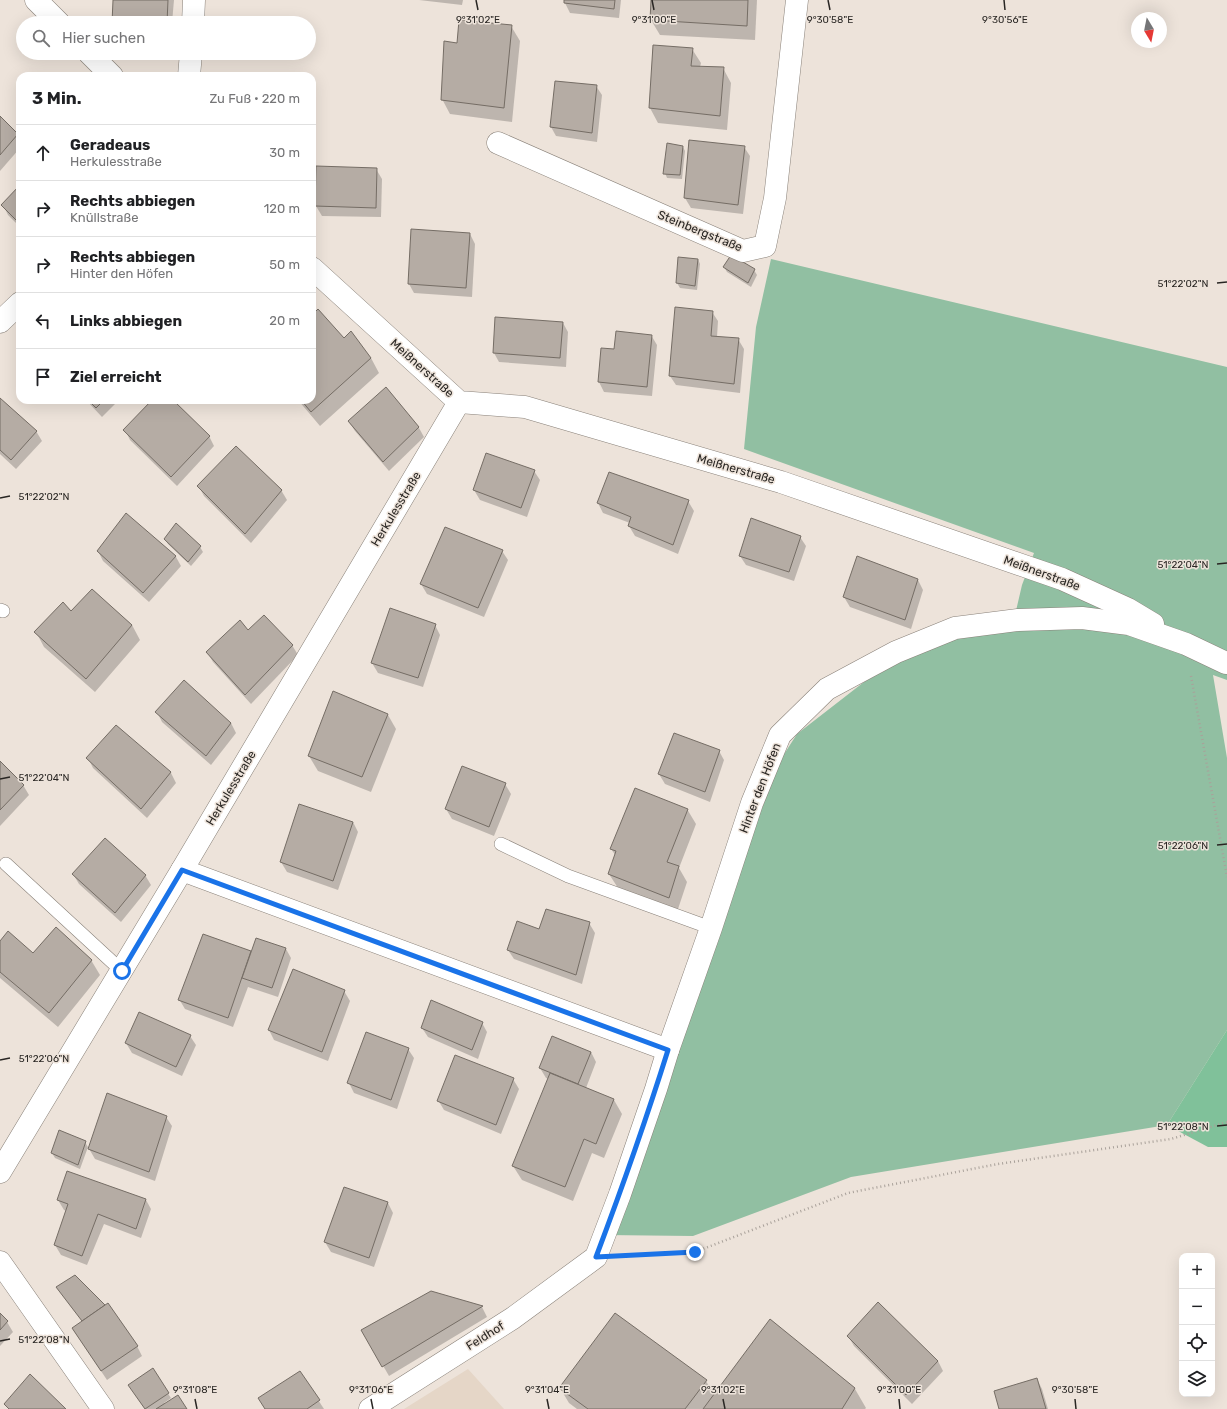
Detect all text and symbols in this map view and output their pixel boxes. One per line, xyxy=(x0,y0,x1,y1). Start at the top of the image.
north arrow xyxy=(1131,12,1167,48)
text: 9°31'02"E xyxy=(456,14,500,26)
text: 9°31'00"E xyxy=(632,14,676,26)
text: 9°30'58"E xyxy=(807,14,853,26)
text: 9°30'56"E xyxy=(982,14,1028,26)
search box xyxy=(16,16,316,60)
icon: search xyxy=(30,27,52,49)
text: Hier suchen xyxy=(62,29,145,47)
text: 3 Min. xyxy=(32,88,82,108)
text: Zu Fuß · 220 m xyxy=(210,91,300,106)
text: Geradeaus xyxy=(70,136,150,154)
icon: ahead xyxy=(32,142,54,164)
text: 30 m xyxy=(269,145,300,160)
text: Herkulesstraße xyxy=(70,154,162,169)
text: Rechts abbiegen xyxy=(70,192,195,210)
icon: right xyxy=(32,198,54,220)
text: 120 m xyxy=(264,201,300,216)
street label: Steinbergstraße xyxy=(656,208,745,254)
text: Knüllstraße xyxy=(70,210,139,225)
text: Rechts abbiegen xyxy=(70,248,195,266)
icon: right xyxy=(32,254,54,276)
text: 50 m xyxy=(269,257,300,272)
text: Hinter den Höfen xyxy=(70,266,173,281)
text: 51°22'02"N xyxy=(1158,278,1208,290)
icon: left xyxy=(32,310,54,332)
text: Links abbiegen xyxy=(70,312,182,330)
text: 20 m xyxy=(269,313,300,328)
street label: Meißnerstraße xyxy=(387,336,457,400)
icon: arrive xyxy=(32,366,54,388)
text: Ziel erreicht xyxy=(70,368,162,386)
street label: Meißnerstraße xyxy=(695,451,777,487)
street label: Herkulesstraße xyxy=(368,469,424,549)
text: 51°22'02"N xyxy=(19,491,69,503)
street label: Meißnerstraße xyxy=(1002,553,1082,593)
text: 51°22'04"N xyxy=(1158,559,1208,571)
street label: Hinter den Höfen xyxy=(736,741,784,835)
street label: Herkulesstraße xyxy=(203,748,259,828)
text: 51°22'04"N xyxy=(19,772,69,784)
text: 51°22'06"N xyxy=(1158,840,1208,852)
route start xyxy=(113,962,131,980)
text: 51°22'06"N xyxy=(19,1053,69,1065)
text: 51°22'08"N xyxy=(1157,1121,1209,1133)
route end xyxy=(686,1243,704,1261)
map controls xyxy=(1179,1253,1215,1397)
button: + xyxy=(1179,1253,1215,1289)
button: − xyxy=(1179,1289,1215,1325)
street label: Feldhof xyxy=(463,1319,507,1353)
button: locate xyxy=(1179,1325,1215,1361)
text: 51°22'08"N xyxy=(18,1334,70,1346)
button: layers xyxy=(1179,1361,1215,1397)
text: 9°31'08"E xyxy=(173,1384,217,1396)
text: 9°31'06"E xyxy=(349,1384,393,1396)
text: 9°31'04"E xyxy=(525,1384,569,1396)
text: 9°31'02"E xyxy=(701,1384,745,1396)
text: 9°31'00"E xyxy=(877,1384,921,1396)
text: 9°30'58"E xyxy=(1052,1384,1098,1396)

